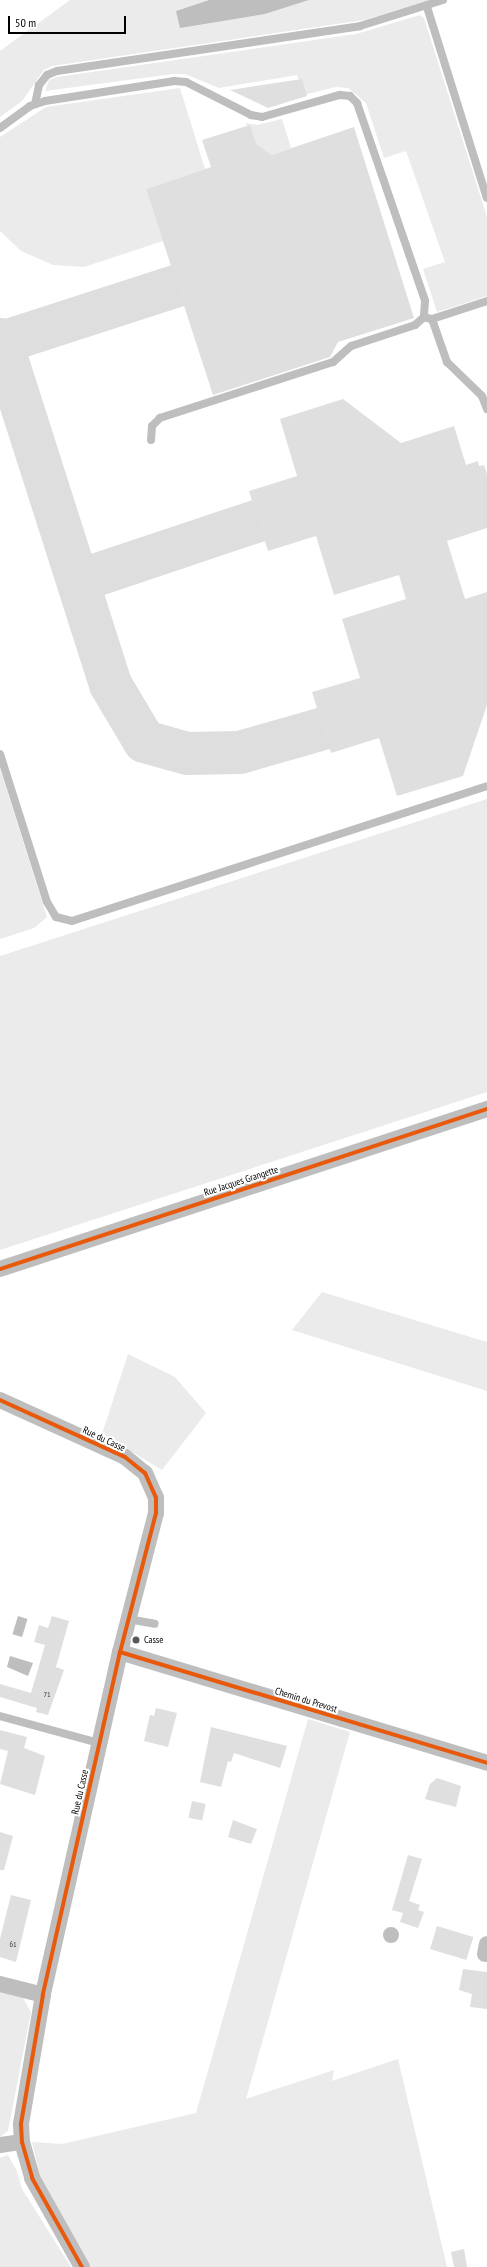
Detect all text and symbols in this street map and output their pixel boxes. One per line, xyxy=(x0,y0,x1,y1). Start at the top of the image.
scale bar xyxy=(10,8,128,34)
text: 50 m xyxy=(15,15,36,30)
street label: Rue Jacques Grangette xyxy=(202,1163,280,1199)
street label: Rue du Casse xyxy=(81,1424,127,1454)
place label: Casse xyxy=(144,1634,163,1646)
marker: Casse xyxy=(131,1635,141,1645)
street label: Chemin du Prevost xyxy=(273,1685,339,1715)
house number: 71 xyxy=(43,1690,51,1700)
street label: Rue du Casse xyxy=(69,1768,91,1816)
house number: 61 xyxy=(9,1940,17,1950)

